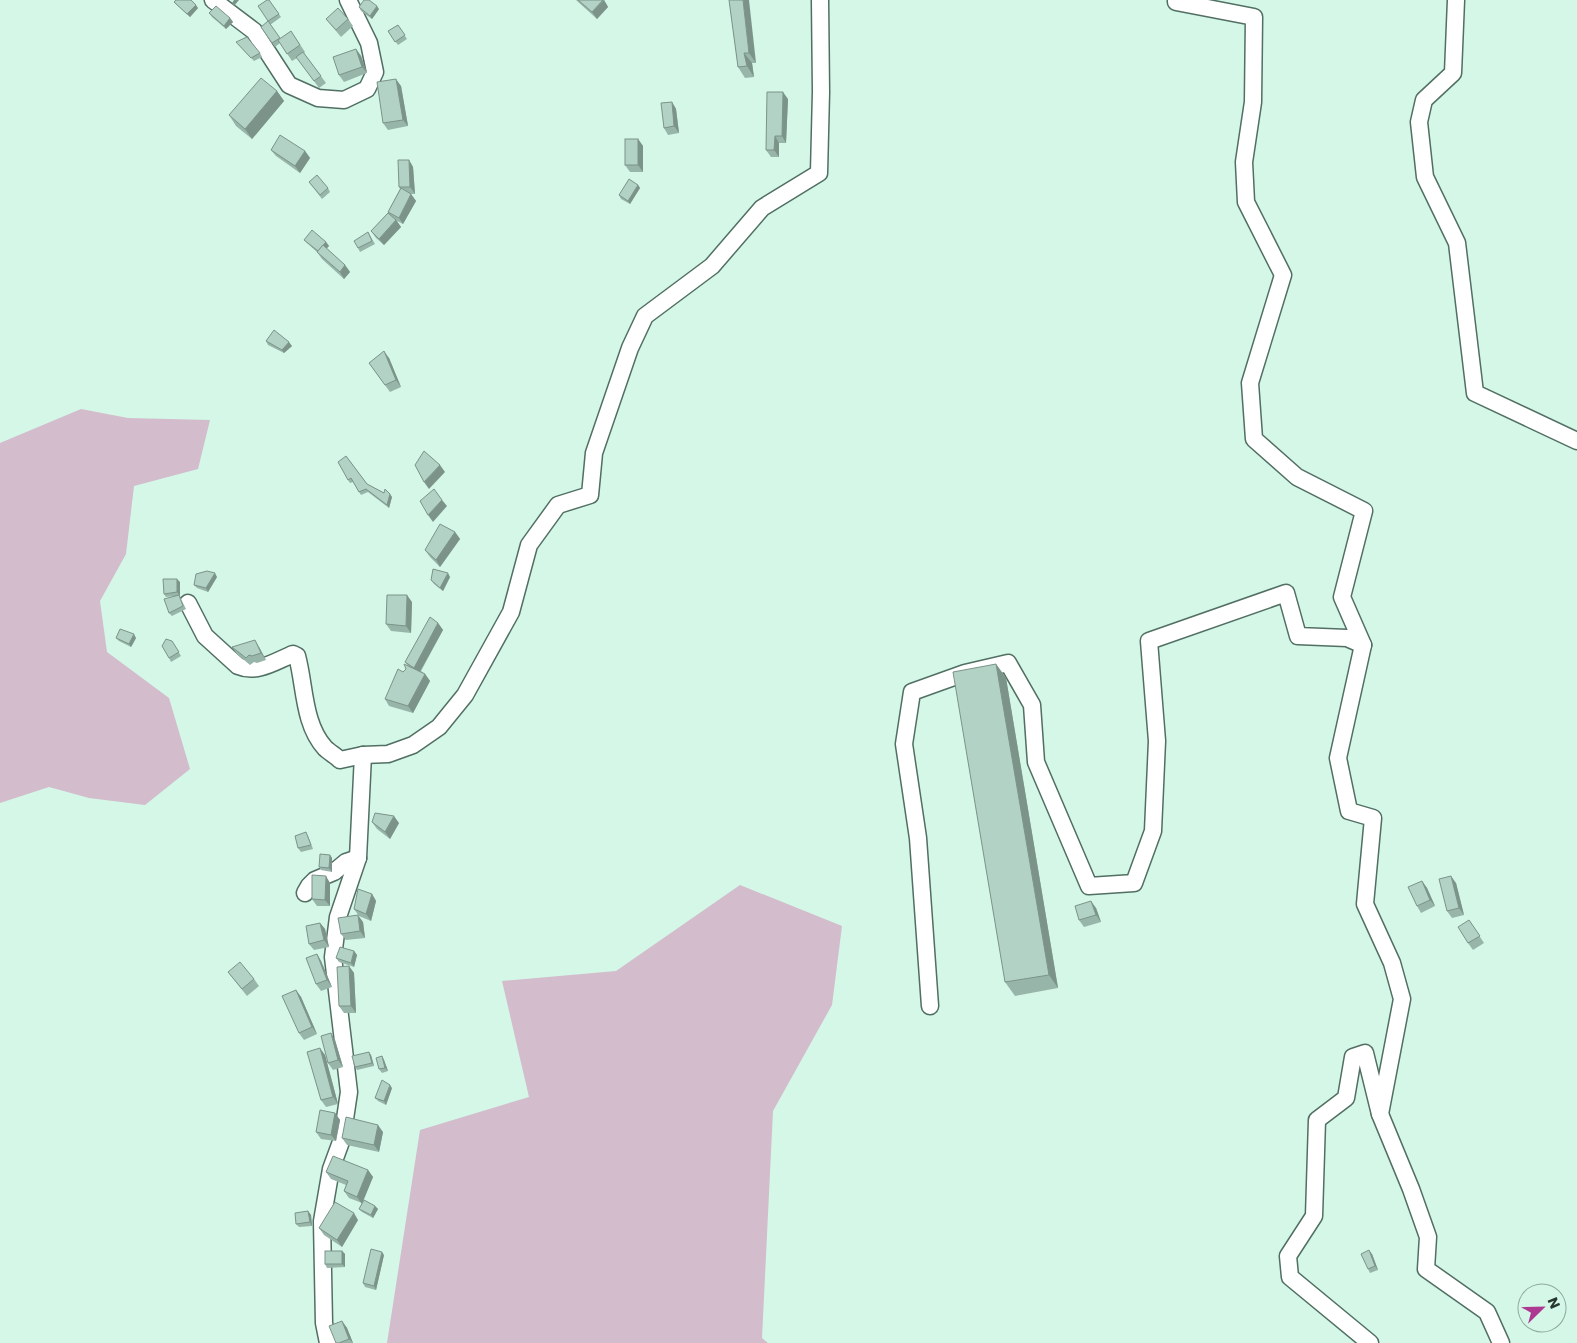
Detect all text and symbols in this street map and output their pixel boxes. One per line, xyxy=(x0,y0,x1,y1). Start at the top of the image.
north arrow xyxy=(1517,1283,1567,1333)
text: N xyxy=(1543,1294,1565,1312)

